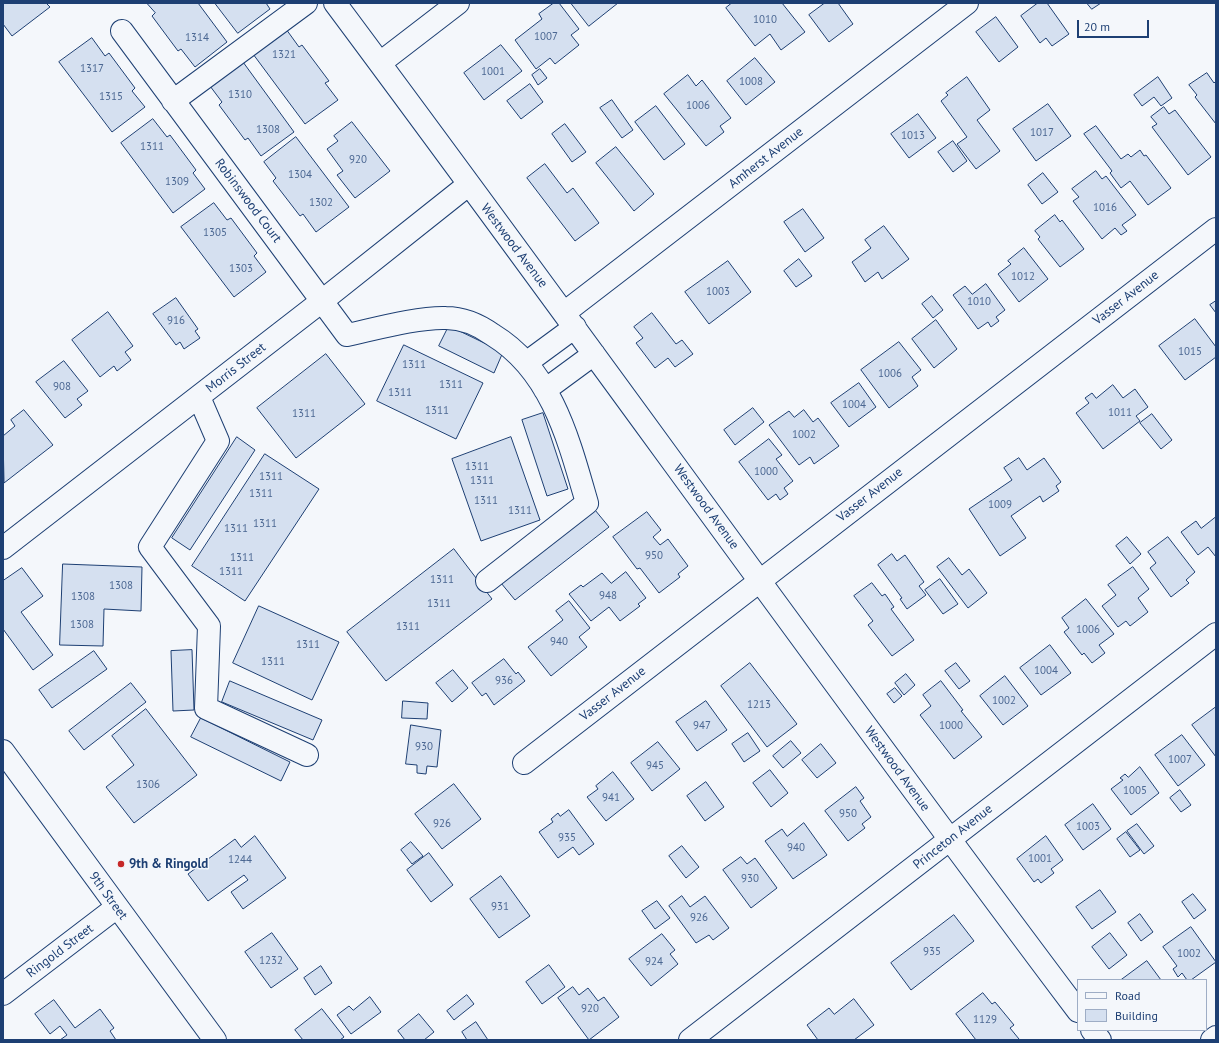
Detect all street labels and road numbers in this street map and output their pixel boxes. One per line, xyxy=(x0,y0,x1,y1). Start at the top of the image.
street label: Amherst Avenue xyxy=(726,124,806,192)
street label: Robinswood Court xyxy=(211,156,285,246)
street label: Westwood Avenue xyxy=(477,201,551,291)
street label: Vasser Avenue xyxy=(1090,267,1162,329)
street label: Morris Street xyxy=(203,340,269,396)
street label: Westwood Avenue xyxy=(670,462,742,552)
street label: Vasser Avenue xyxy=(834,464,906,526)
street label: Vasser Avenue xyxy=(577,663,649,725)
street label: Westwood Avenue xyxy=(861,724,933,814)
street label: Princeton Avenue xyxy=(910,801,996,873)
street label: 9th Street xyxy=(85,869,131,923)
street label: Ringold Street xyxy=(23,921,97,981)

